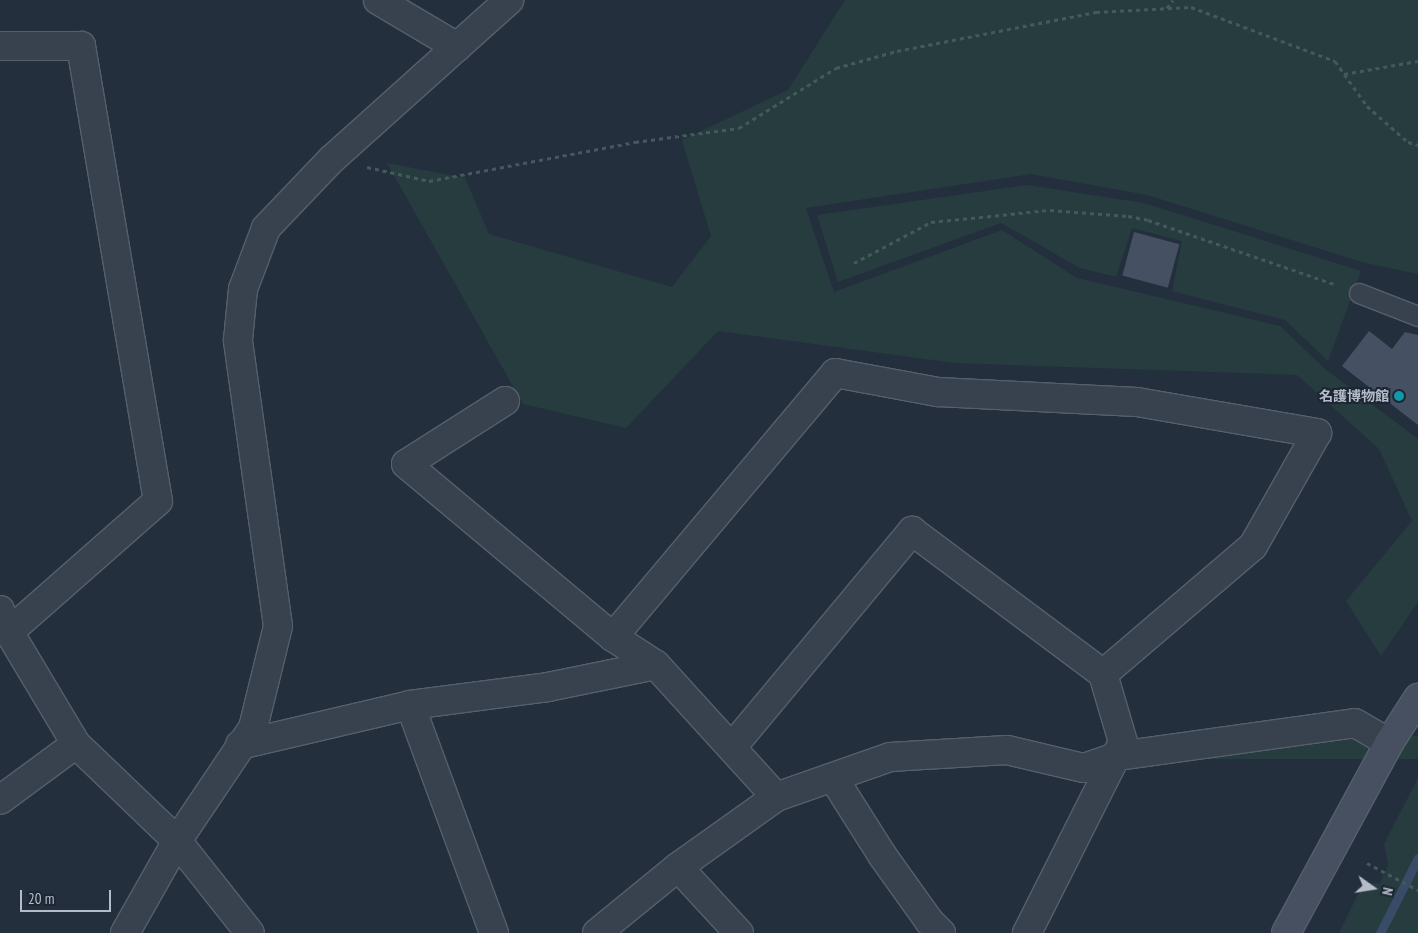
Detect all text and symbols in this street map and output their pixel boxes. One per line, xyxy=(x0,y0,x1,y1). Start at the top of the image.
place label: 名護博物館 xyxy=(1319,388,1389,404)
marker: 名護博物館 xyxy=(1393,390,1405,402)
north arrow xyxy=(1348,863,1398,913)
scale bar xyxy=(22,880,114,912)
text: N xyxy=(1378,886,1397,897)
text: 20 m xyxy=(28,889,54,908)

